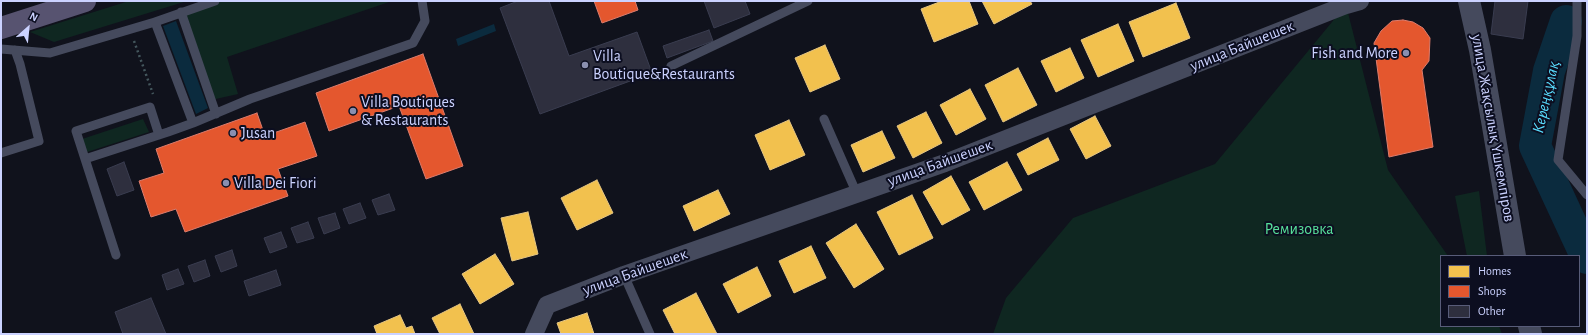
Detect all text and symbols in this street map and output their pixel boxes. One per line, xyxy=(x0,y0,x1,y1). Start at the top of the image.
north arrow xyxy=(8,8,48,48)
text: N xyxy=(28,10,40,24)
street label: улица Байшешек xyxy=(1187,16,1297,76)
street label: улица Жақсылық Үшкемпіров xyxy=(1467,33,1519,223)
place label: Fish and More xyxy=(1311,43,1398,63)
place label: Villa Boutique&Restaurants xyxy=(593,46,735,84)
marker: Fish and More xyxy=(1401,48,1411,58)
water label: Кереңқұлақ xyxy=(1528,59,1564,135)
marker: Villa Boutique&Restaurants xyxy=(580,60,590,70)
place label: Villa Boutiques & Restaurants xyxy=(361,92,455,130)
marker: Villa Boutiques & Restaurants xyxy=(348,106,358,116)
place label: Jusan xyxy=(241,123,275,143)
marker: Jusan xyxy=(228,128,238,138)
street label: улица Байшешек xyxy=(885,135,995,191)
place label: Villa Dei Fiori xyxy=(234,173,317,193)
marker: Villa Dei Fiori xyxy=(221,178,231,188)
park label: Ремизовка xyxy=(1265,219,1333,239)
street label: улица Байшешек xyxy=(580,244,690,300)
legend xyxy=(1440,255,1580,327)
text: Homes xyxy=(1478,265,1511,277)
text: Shops xyxy=(1478,285,1506,297)
text: Other xyxy=(1478,305,1505,317)

